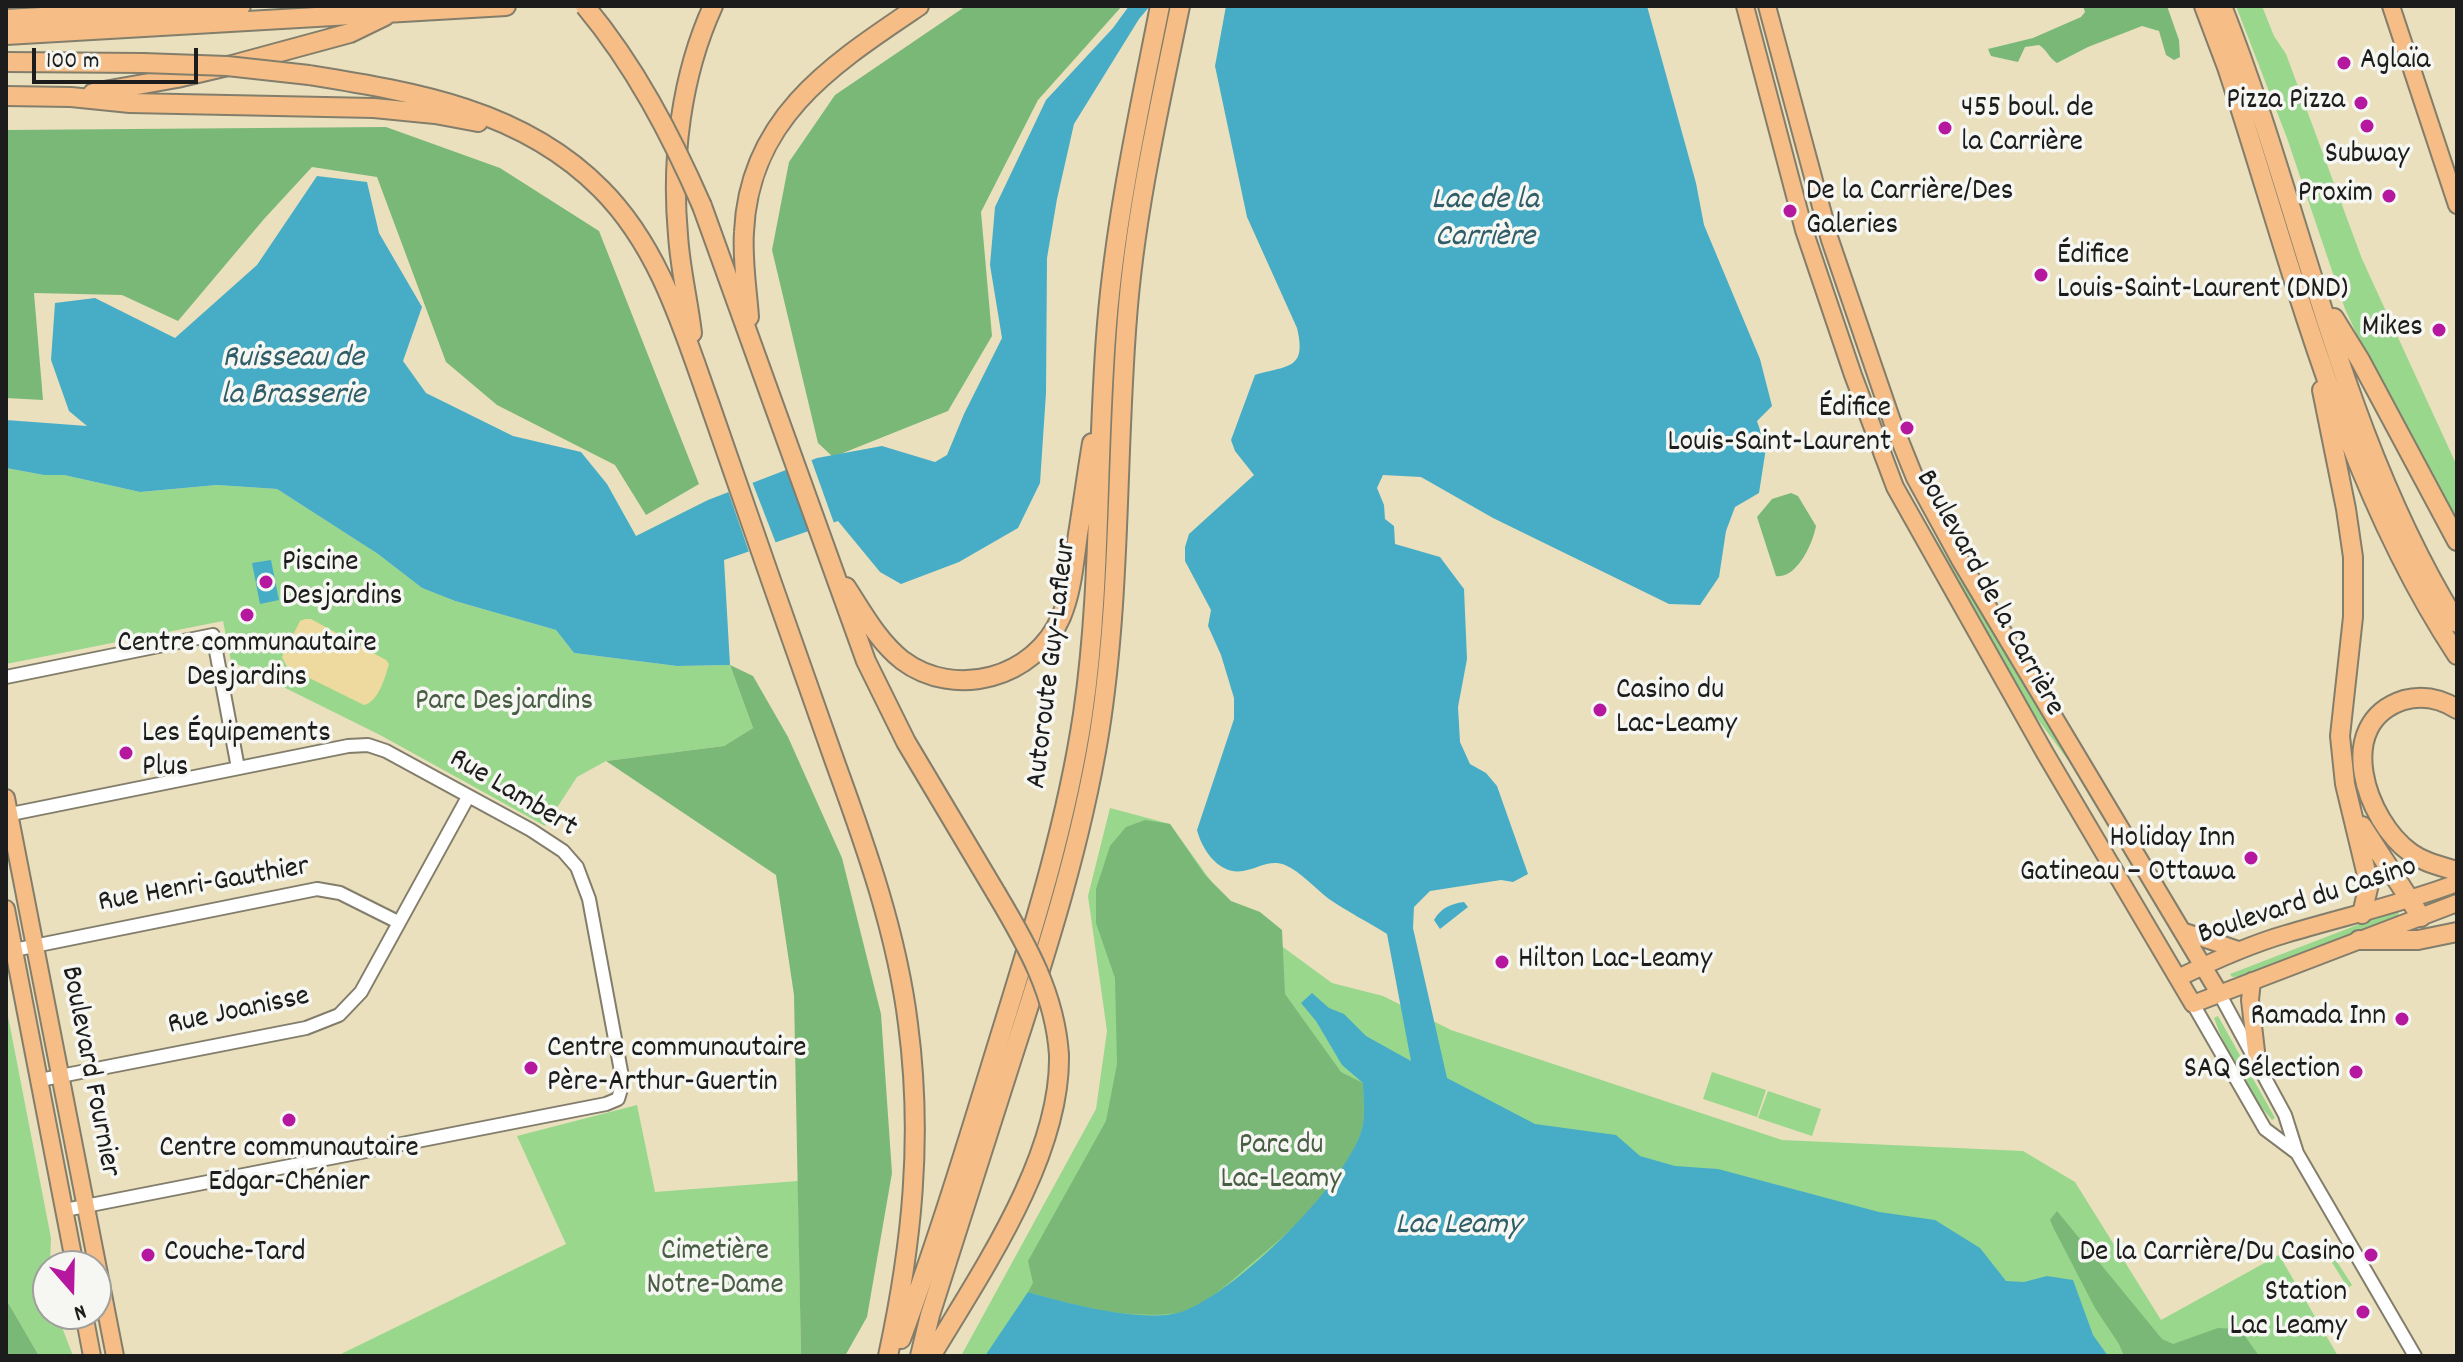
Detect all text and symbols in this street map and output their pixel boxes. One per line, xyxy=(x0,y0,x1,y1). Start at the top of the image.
scale bar xyxy=(36,32,202,82)
text: 100 m xyxy=(46,45,99,79)
place label: Aglaïa xyxy=(2360,45,2430,81)
marker: Aglaïa xyxy=(2335,54,2353,72)
place label: Pizza Pizza xyxy=(2226,85,2345,121)
place label: 455 boul. de la Carrière xyxy=(1961,93,2094,164)
marker: Pizza Pizza xyxy=(2352,94,2370,112)
marker: Subway xyxy=(2358,117,2376,135)
marker: 455 boul. de la Carrière xyxy=(1936,119,1954,137)
place label: Subway xyxy=(2325,139,2409,175)
place label: De la Carrière/Des Galeries xyxy=(1806,176,2013,246)
place label: Proxim xyxy=(2298,178,2373,214)
water label: Lac de la Carrière xyxy=(1431,184,1539,259)
marker: Proxim xyxy=(2380,187,2398,205)
marker: De la Carrière/Des Galeries xyxy=(1781,202,1799,220)
place label: Édifice Louis-Saint-Laurent (DND) xyxy=(2057,240,2348,310)
marker: Édifice Louis-Saint-Laurent (DND) xyxy=(2032,266,2050,284)
place label: Mikes xyxy=(2362,312,2423,348)
marker: Mikes xyxy=(2430,321,2448,339)
water label: Ruisseau de la Brasserie xyxy=(221,342,365,417)
place label: Édifice Louis-Saint-Laurent xyxy=(1668,393,1891,464)
marker: Édifice Louis-Saint-Laurent xyxy=(1898,419,1916,437)
street label: Boulevard de la Carrière xyxy=(1905,465,2071,723)
street label: Autoroute Guy-Lafleur xyxy=(1021,537,1087,791)
place label: Piscine Desjardins xyxy=(282,547,402,618)
marker: Piscine Desjardins xyxy=(257,573,275,591)
marker: Centre communautaire Desjardins xyxy=(238,606,256,624)
place label: Centre communautaire Desjardins xyxy=(117,628,377,698)
place label: Casino du Lac-Leamy xyxy=(1616,675,1737,746)
park label: Parc Desjardins xyxy=(415,686,593,722)
marker: Casino du Lac-Leamy xyxy=(1591,701,1609,719)
place label: Les Équipements Plus xyxy=(142,718,331,788)
street label: Rue Lambert xyxy=(441,743,583,847)
marker: Les Équipements Plus xyxy=(117,744,135,762)
place label: Holiday Inn Gatineau – Ottawa xyxy=(2020,823,2235,894)
marker: Holiday Inn Gatineau – Ottawa xyxy=(2242,849,2260,867)
street label: Rue Henri-Gauthier xyxy=(96,851,312,923)
street label: Boulevard du Casino xyxy=(2194,851,2422,955)
place label: Hilton Lac-Leamy xyxy=(1518,944,1712,980)
marker: Hilton Lac-Leamy xyxy=(1493,953,1511,971)
street label: Boulevard Fournier xyxy=(50,964,126,1180)
street label: Rue Joanisse xyxy=(165,980,313,1046)
place label: Ramada Inn xyxy=(2251,1001,2386,1037)
marker: Ramada Inn xyxy=(2393,1010,2411,1028)
place label: Centre communautaire Père-Arthur-Guertin xyxy=(547,1033,807,1104)
place label: SAQ Sélection xyxy=(2184,1054,2340,1090)
marker: Centre communautaire Père-Arthur-Guertin xyxy=(522,1059,540,1077)
marker: SAQ Sélection xyxy=(2347,1063,2365,1081)
marker: Centre communautaire Edgar-Chénier xyxy=(280,1111,298,1129)
park label: Parc du Lac-Leamy xyxy=(1221,1130,1341,1200)
place label: Centre communautaire Edgar-Chénier xyxy=(159,1133,419,1204)
water label: Lac Leamy xyxy=(1395,1209,1521,1247)
park label: Cimetière Notre-Dame xyxy=(646,1236,784,1306)
place label: Couche-Tard xyxy=(164,1237,306,1273)
place label: De la Carrière/Du Casino xyxy=(2079,1237,2355,1273)
marker: Couche-Tard xyxy=(139,1246,157,1264)
marker: De la Carrière/Du Casino xyxy=(2362,1246,2380,1264)
north arrow xyxy=(32,1250,112,1330)
place label: Station Lac Leamy xyxy=(2229,1277,2347,1348)
text: N xyxy=(69,1295,90,1328)
marker: Station Lac Leamy xyxy=(2354,1303,2372,1321)

